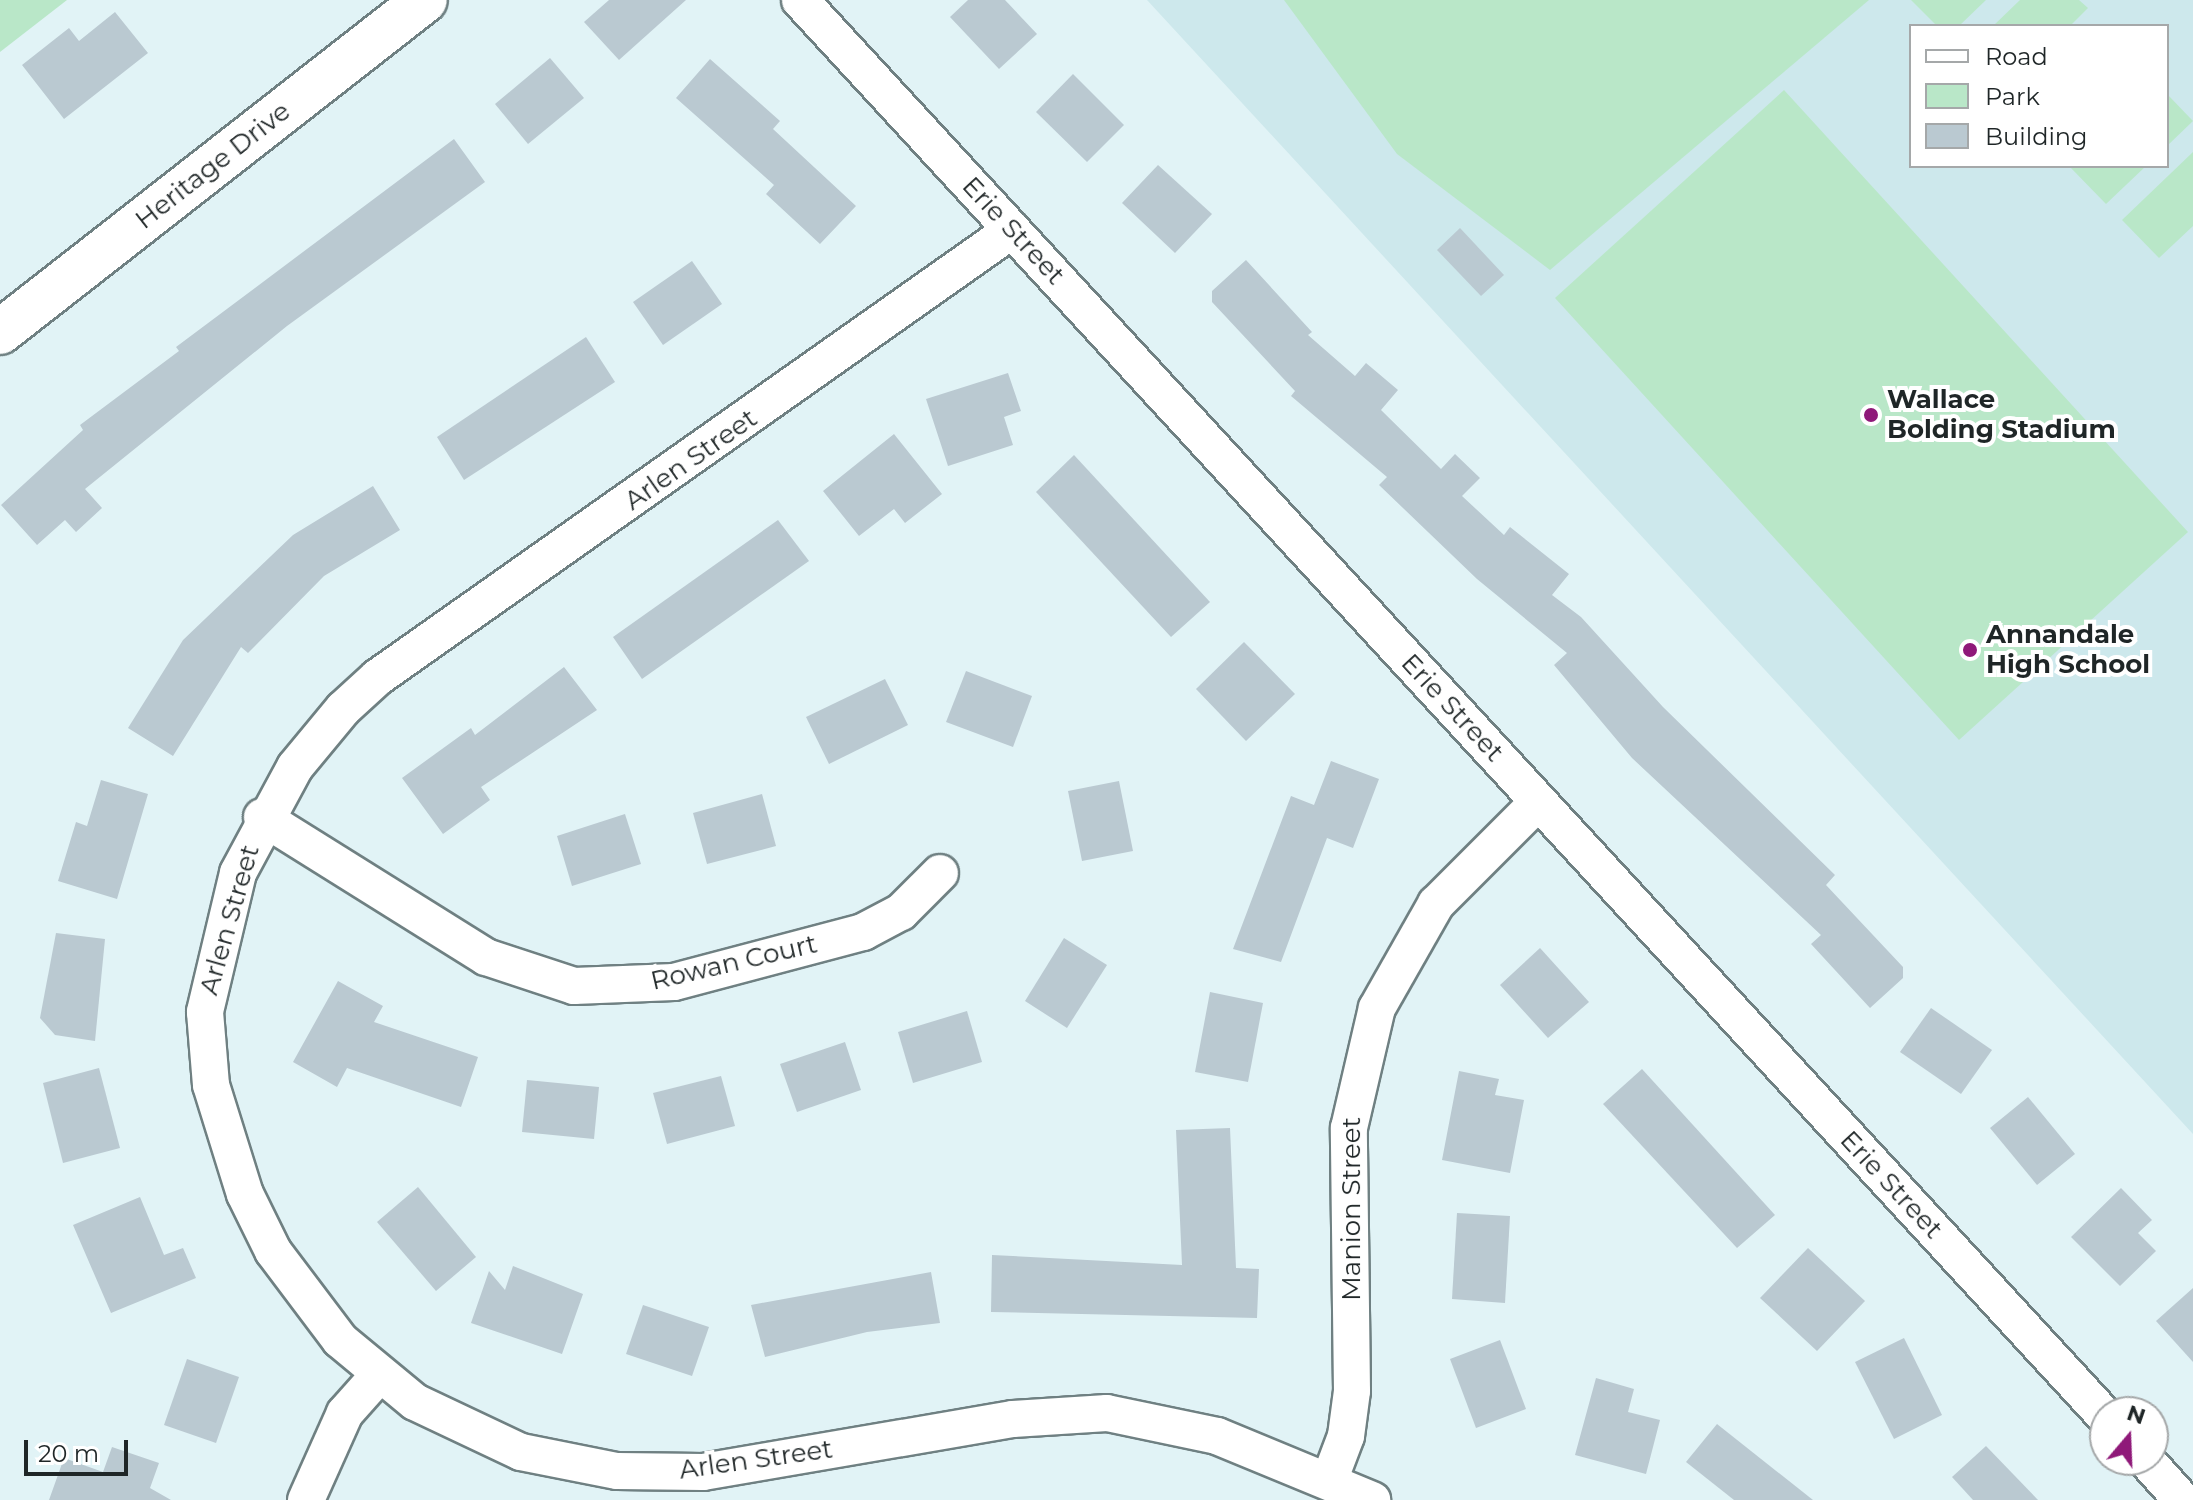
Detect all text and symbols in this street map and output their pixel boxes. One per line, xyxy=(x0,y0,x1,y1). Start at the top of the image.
legend xyxy=(1909,24,2169,168)
text: Road xyxy=(1985,42,2048,71)
text: Park xyxy=(1985,82,2040,111)
street label: Heritage Drive xyxy=(129,96,297,236)
text: Building xyxy=(1985,122,2088,151)
street label: Erie Street xyxy=(955,171,1071,291)
place label: Wallace Bolding Stadium xyxy=(1887,384,2116,446)
street label: Arlen Street xyxy=(619,403,763,517)
marker: Wallace Bolding Stadium xyxy=(1862,406,1880,424)
place label: Annandale High School xyxy=(1986,619,2150,680)
marker: Annandale High School xyxy=(1961,641,1979,659)
street label: Erie Street xyxy=(1394,648,1510,768)
street label: Arlen Street xyxy=(194,841,266,999)
street label: Rowan Court xyxy=(648,929,820,997)
street label: Manion Street xyxy=(1336,1117,1368,1301)
street label: Erie Street xyxy=(1833,1125,1949,1245)
north arrow xyxy=(2089,1396,2169,1476)
text: N xyxy=(2124,1399,2149,1430)
scale bar xyxy=(28,1424,132,1474)
street label: Arlen Street xyxy=(677,1434,835,1486)
text: 20 m xyxy=(38,1439,99,1468)

